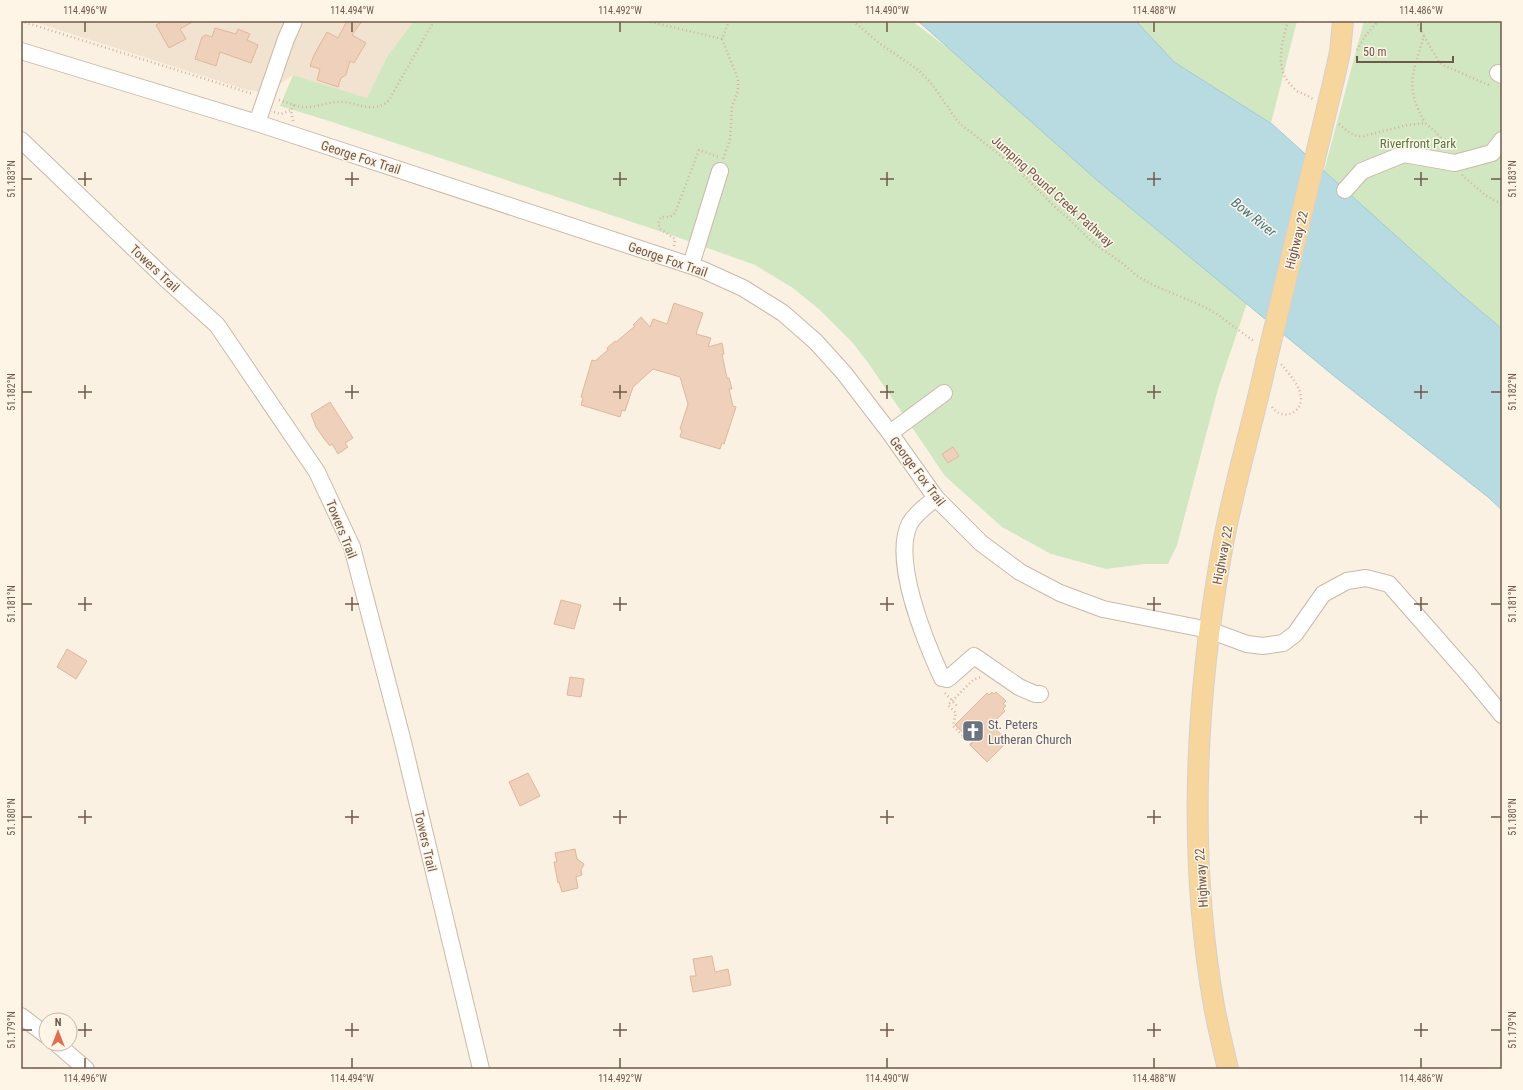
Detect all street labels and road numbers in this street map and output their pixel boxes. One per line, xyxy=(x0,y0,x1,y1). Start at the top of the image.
street label: Jumping Pound Creek Pathway xyxy=(989,133,1117,250)
street label: George Fox Trail xyxy=(319,138,403,177)
street label: Highway 22 xyxy=(1282,209,1311,271)
street label: George Fox Trail xyxy=(626,239,709,280)
street label: Towers Trail xyxy=(127,242,182,295)
street label: George Fox Trail xyxy=(887,434,949,509)
street label: Towers Trail xyxy=(323,498,360,561)
street label: Highway 22 xyxy=(1209,524,1236,586)
street label: Towers Trail xyxy=(411,809,440,873)
street label: Highway 22 xyxy=(1192,848,1211,908)

